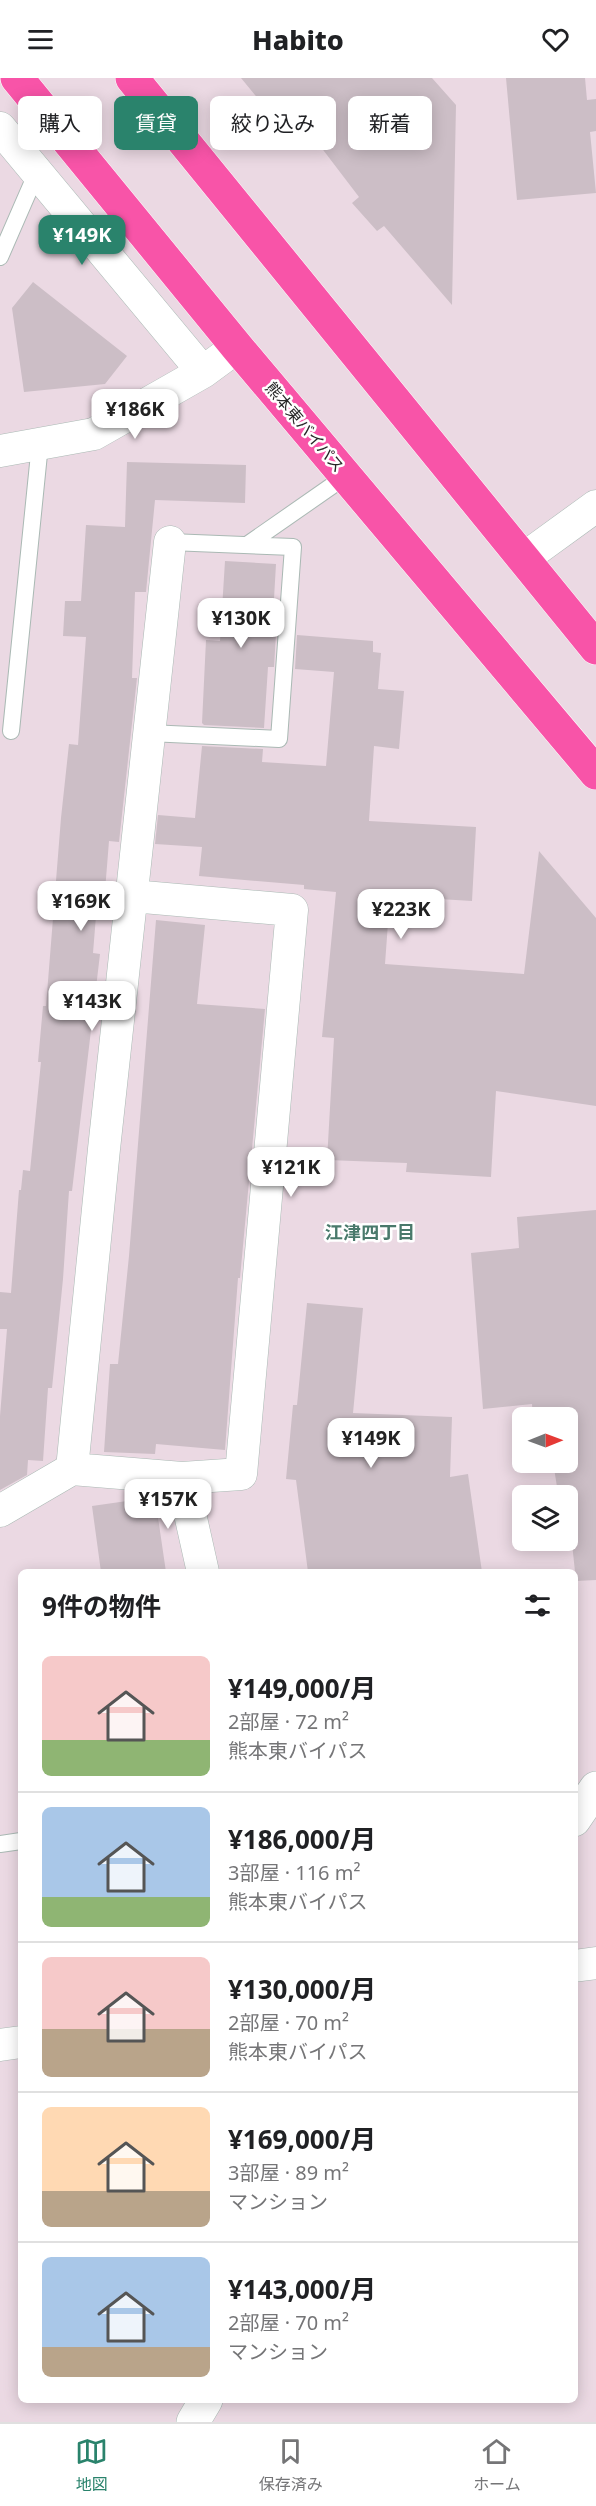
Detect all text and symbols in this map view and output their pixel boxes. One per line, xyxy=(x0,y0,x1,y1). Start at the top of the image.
text: Habito xyxy=(252,21,344,58)
icon: menu xyxy=(24,23,57,56)
icon: heart xyxy=(539,23,572,56)
chip: 購入 xyxy=(18,96,102,150)
chip: 賃貸 xyxy=(114,96,198,150)
chip: 絞り込み xyxy=(210,96,336,150)
chip: 新着 xyxy=(348,96,432,150)
pin: ¥149K xyxy=(40,215,124,266)
text: ¥149K xyxy=(52,221,112,248)
street label: 熊本東バイパス xyxy=(261,377,349,477)
pin: ¥186K xyxy=(93,389,177,440)
text: ¥186K xyxy=(105,395,165,422)
pin: ¥130K xyxy=(199,598,283,649)
text: ¥130K xyxy=(211,604,271,631)
pin: ¥169K xyxy=(39,881,123,932)
text: ¥169K xyxy=(51,887,111,914)
pin: ¥223K xyxy=(359,889,443,940)
text: ¥223K xyxy=(371,895,431,922)
pin: ¥143K xyxy=(50,981,134,1032)
text: ¥143K xyxy=(62,987,122,1014)
pin: ¥121K xyxy=(249,1147,333,1198)
text: ¥121K xyxy=(261,1153,321,1180)
district label: 江津四丁目 xyxy=(325,1220,415,1244)
north arrow xyxy=(512,1407,578,1473)
map controls xyxy=(512,1407,578,1551)
pin: ¥149K xyxy=(329,1418,413,1469)
text: ¥149K xyxy=(341,1424,401,1451)
pin: ¥157K xyxy=(126,1479,210,1530)
text: ¥157K xyxy=(138,1485,198,1512)
button: layers xyxy=(512,1485,578,1551)
text: 9件の物件 xyxy=(42,1588,161,1624)
icon: filters xyxy=(521,1589,554,1622)
text: ¥149,000/月 xyxy=(228,1670,376,1706)
icon: home xyxy=(90,1680,162,1752)
text: 2部屋 · 72 m² xyxy=(228,1708,349,1735)
text: 熊本東バイパス xyxy=(228,1737,368,1764)
text: ¥186,000/月 xyxy=(228,1821,376,1857)
icon: home xyxy=(90,1831,162,1903)
text: 3部屋 · 116 m² xyxy=(228,1859,360,1886)
text: 熊本東バイパス xyxy=(228,1888,368,1915)
text: ¥130,000/月 xyxy=(228,1971,376,2007)
icon: home xyxy=(90,1981,162,2053)
text: 2部屋 · 70 m² xyxy=(228,2009,349,2036)
text: 熊本東バイパス xyxy=(228,2038,368,2065)
text: ¥169,000/月 xyxy=(228,2121,376,2157)
icon: home xyxy=(90,2131,162,2203)
text: 3部屋 · 89 m² xyxy=(228,2159,349,2186)
text: マンション xyxy=(228,2188,328,2215)
text: ¥143,000/月 xyxy=(228,2271,376,2307)
icon: home xyxy=(90,2281,162,2353)
text: 2部屋 · 70 m² xyxy=(228,2309,349,2336)
text: マンション xyxy=(228,2338,328,2365)
tab: 地図 xyxy=(75,2435,108,2495)
tab: 保存済み xyxy=(259,2435,323,2495)
tab: ホーム xyxy=(473,2435,521,2495)

